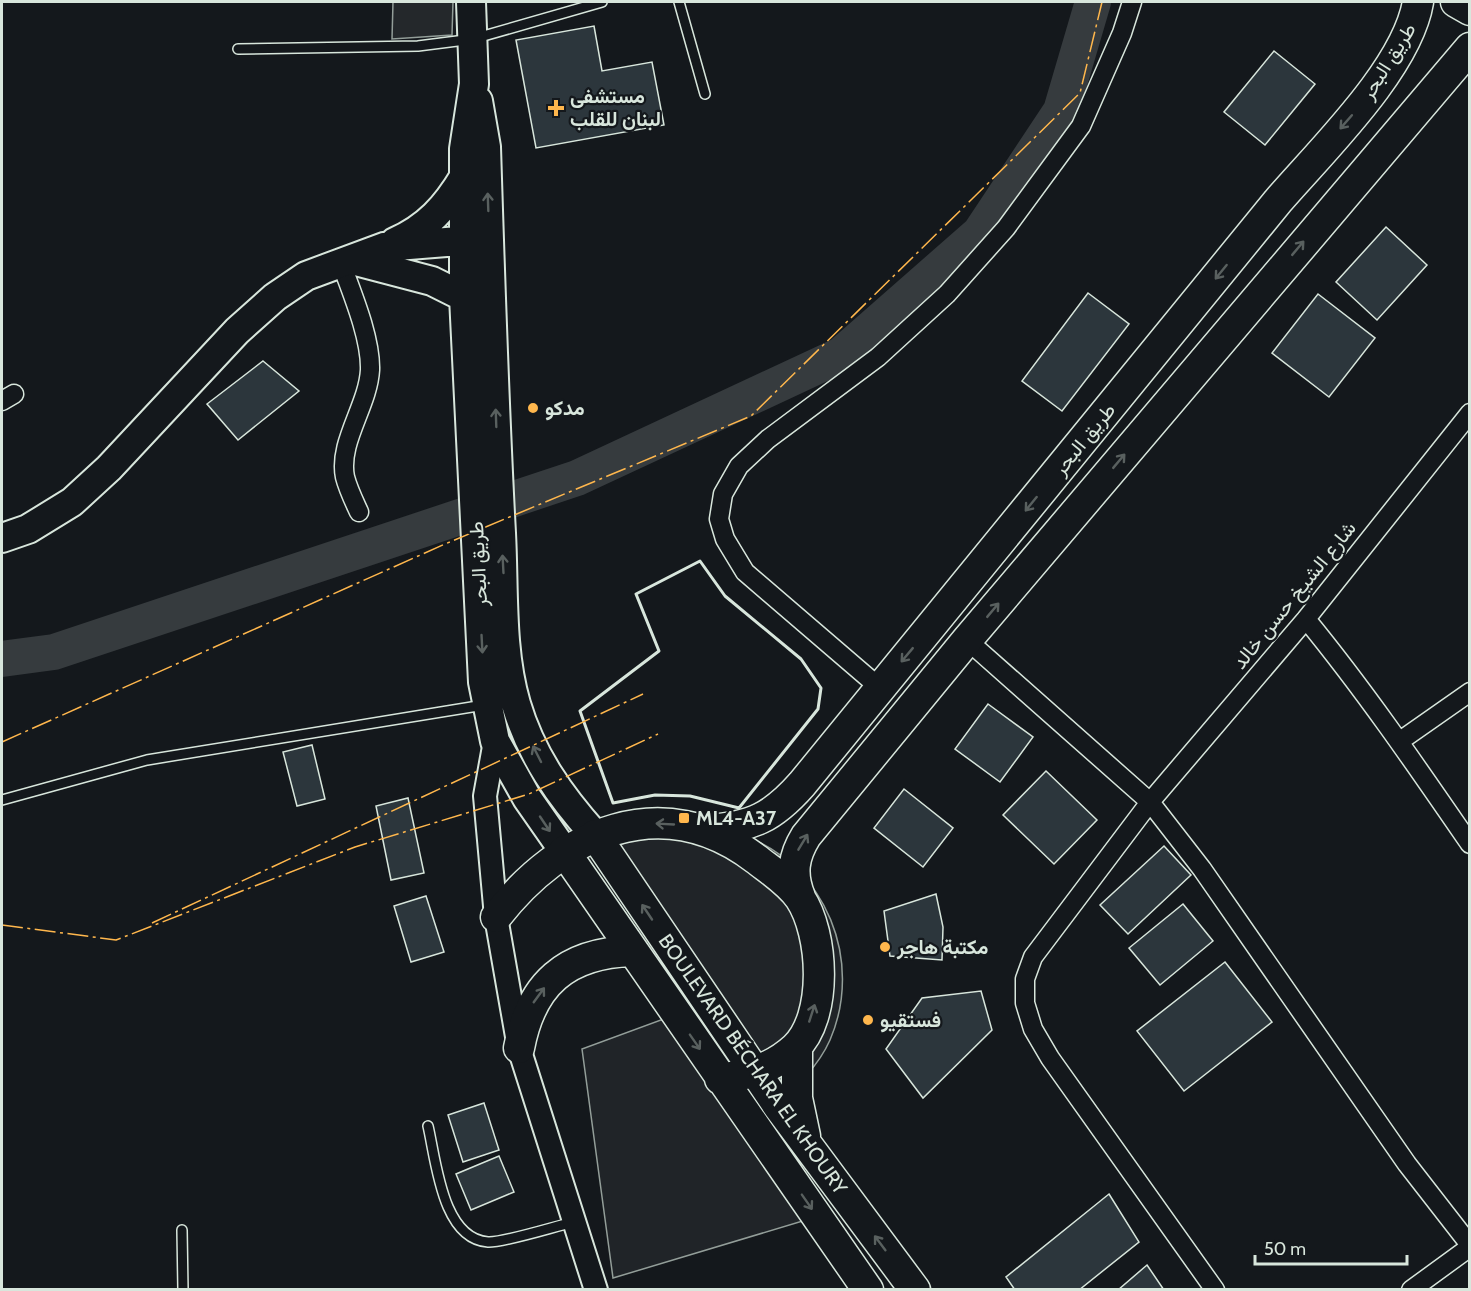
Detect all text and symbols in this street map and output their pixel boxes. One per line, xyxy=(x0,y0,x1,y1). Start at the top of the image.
street label: طريق البحر xyxy=(1355,18,1422,105)
place label: مستشفى لبنان للقلب xyxy=(570,84,661,131)
marker: مستشفى لبنان للقلب xyxy=(547,99,565,117)
one-way arrow xyxy=(1339,115,1353,130)
one-way arrow xyxy=(482,193,494,213)
one-way arrow xyxy=(1292,240,1305,256)
one-way arrow xyxy=(1214,263,1227,279)
place label: مدكو xyxy=(545,396,585,421)
street label: طريق البحر xyxy=(1047,398,1121,481)
marker: مدكو xyxy=(526,401,540,415)
one-way arrow xyxy=(490,408,501,428)
one-way arrow xyxy=(1112,453,1125,469)
one-way arrow xyxy=(1024,496,1038,511)
street label: شارع الشيخ حسن خالد xyxy=(1227,516,1362,675)
street label: طريق البحر xyxy=(464,521,493,608)
one-way arrow xyxy=(497,555,508,575)
one-way arrow xyxy=(986,603,1000,618)
one-way arrow xyxy=(476,633,487,653)
one-way arrow xyxy=(901,646,914,662)
one-way arrow xyxy=(530,745,542,763)
place label: ML4-A37 xyxy=(696,806,777,830)
marker: ML4-A37 xyxy=(677,811,691,825)
one-way arrow xyxy=(539,815,551,831)
one-way arrow xyxy=(656,818,676,829)
one-way arrow xyxy=(797,834,809,851)
one-way arrow xyxy=(641,904,653,920)
street label: BOULEVARD BÉCHARA EL KHOURY xyxy=(654,929,853,1199)
place label: مكتبة هاجر xyxy=(896,935,989,960)
marker: مكتبة هاجر xyxy=(878,940,892,954)
one-way arrow xyxy=(533,987,545,1003)
one-way arrow xyxy=(807,1004,818,1023)
place label: فستقيو xyxy=(880,1008,941,1033)
marker: فستقيو xyxy=(861,1013,875,1027)
one-way arrow xyxy=(689,1033,701,1050)
one-way arrow xyxy=(801,1193,813,1209)
scale bar xyxy=(1255,1228,1406,1266)
one-way arrow xyxy=(874,1235,886,1251)
text: 50 m xyxy=(1264,1238,1306,1260)

